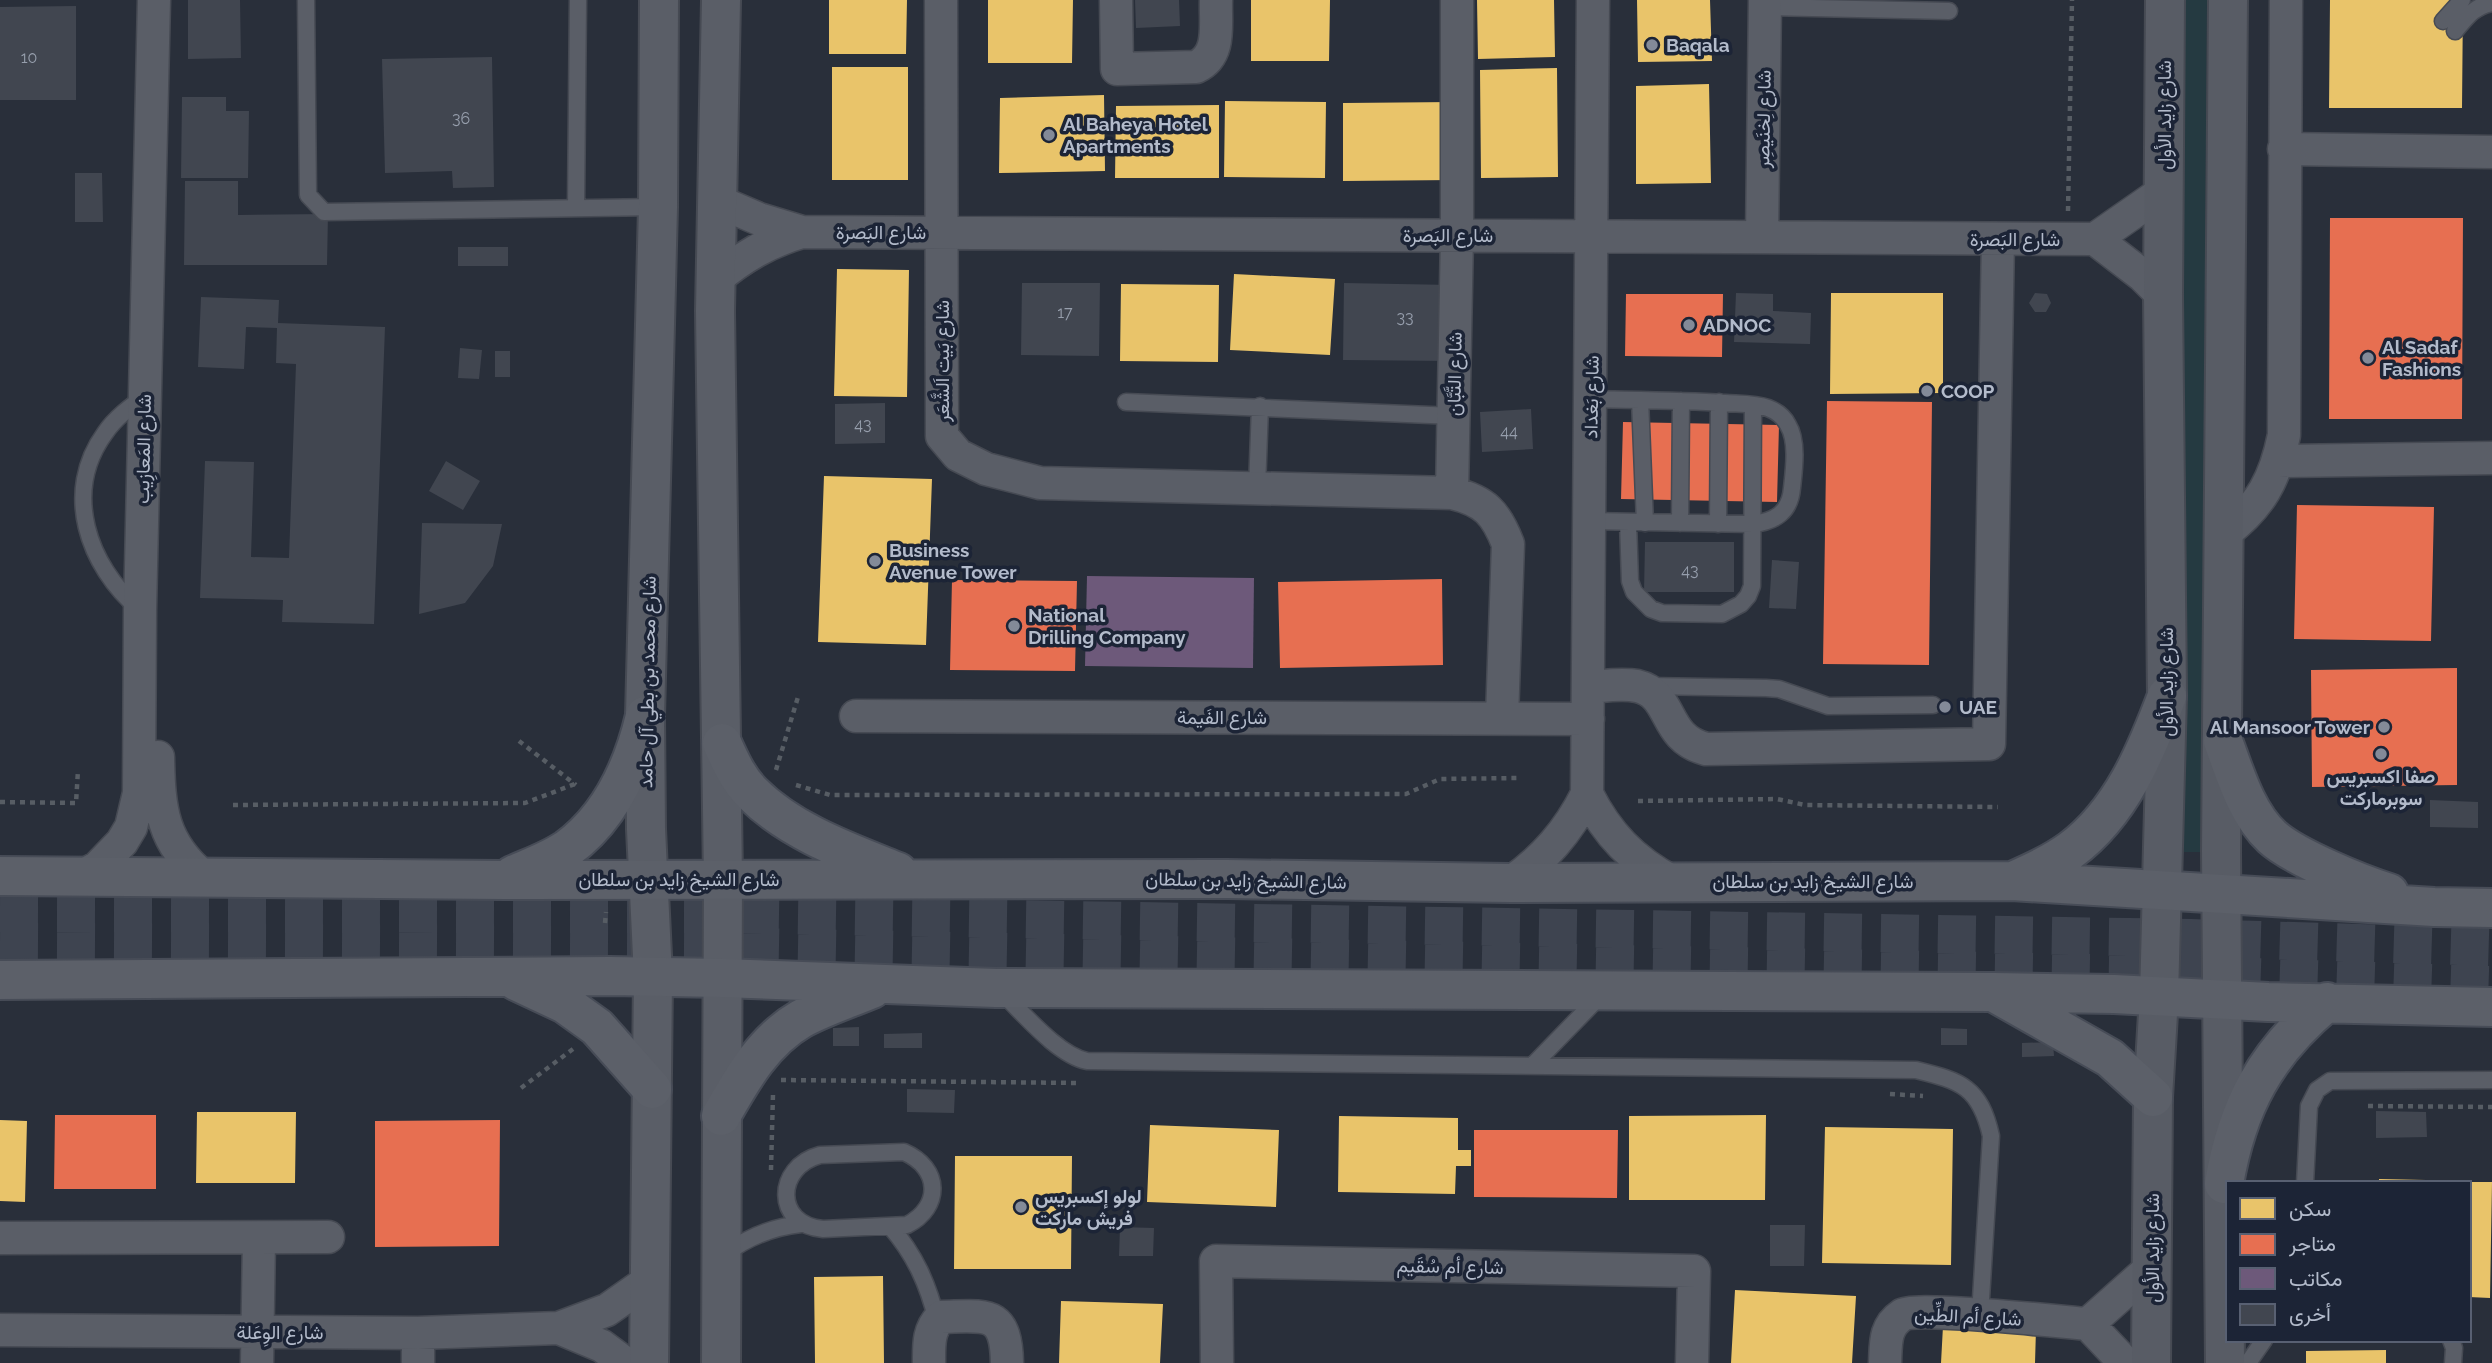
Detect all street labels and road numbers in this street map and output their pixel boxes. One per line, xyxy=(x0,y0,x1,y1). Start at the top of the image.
street label: شارع زايد الأول xyxy=(2153,60,2177,170)
street label: شارع لِخنَيصِر xyxy=(1751,70,1777,169)
street label: شارع البَصرة xyxy=(836,221,926,245)
street label: شارع البَصرة xyxy=(1403,224,1493,248)
street label: شارع البَصرة xyxy=(1970,228,2060,252)
street label: شارع بَيت اَلشَّعَر xyxy=(930,300,955,423)
street label: شارع التَّبَّان xyxy=(1442,332,1468,416)
street label: شارع بَغداد xyxy=(1579,355,1605,439)
street label: شارع المَعازِيب xyxy=(131,394,159,504)
street label: شارع محمد بن بطي آل حامد xyxy=(634,576,665,788)
street label: شارع زايد الأول xyxy=(2155,627,2179,737)
street label: شارع الفَيمة xyxy=(1177,706,1267,730)
street label: شارع الشيخ زايد بن سلطان xyxy=(1145,867,1347,896)
street label: شارع الشيخ زايد بن سلطان xyxy=(578,868,780,893)
street label: شارع الشيخ زايد بن سلطان xyxy=(1712,870,1914,895)
street label: شارع زايد الأول xyxy=(2141,1193,2165,1303)
street label: شارع أم سُقَيم xyxy=(1396,1254,1504,1280)
street label: شارع أم الطِّين xyxy=(1914,1299,2022,1332)
street label: شارع الوِعَلة xyxy=(236,1321,324,1347)

